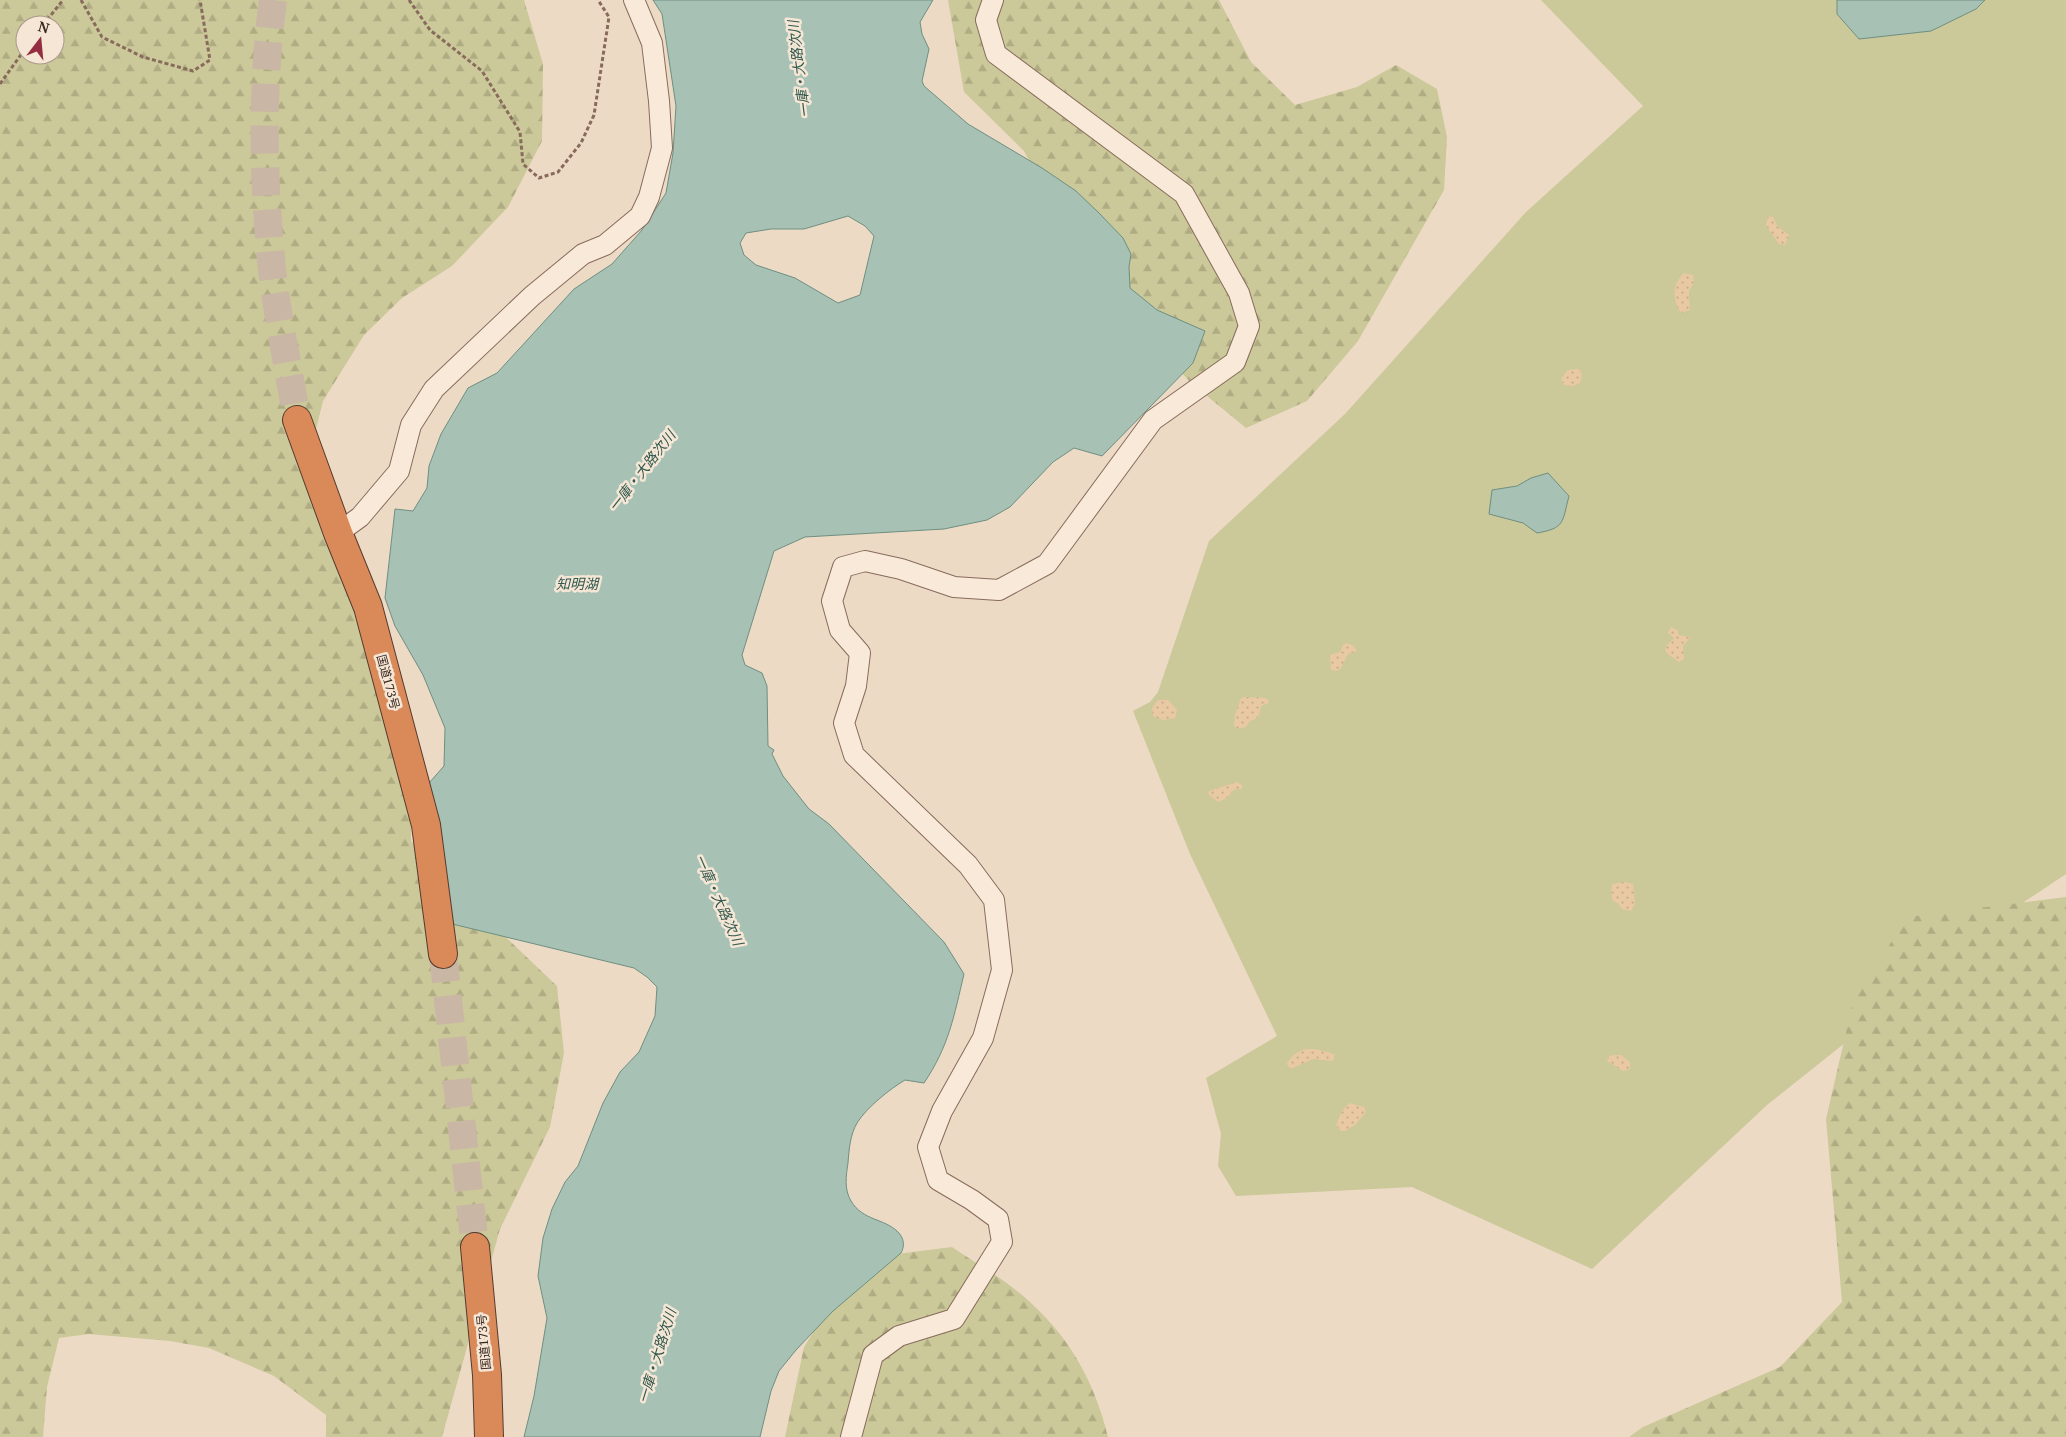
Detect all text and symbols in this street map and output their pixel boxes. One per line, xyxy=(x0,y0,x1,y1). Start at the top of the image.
north arrow xyxy=(15,15,65,65)
text: N xyxy=(36,16,52,38)
water label: 一庫・大路次川 xyxy=(783,17,814,119)
water label: 一庫・大路次川 xyxy=(604,425,680,515)
water label: 知明湖 xyxy=(556,574,600,593)
street label: 国道173号 xyxy=(373,653,404,711)
water label: 一庫・大路次川 xyxy=(691,851,749,950)
water label: 一庫・大路次川 xyxy=(633,1304,681,1405)
street label: 国道173号 xyxy=(473,1313,494,1371)

